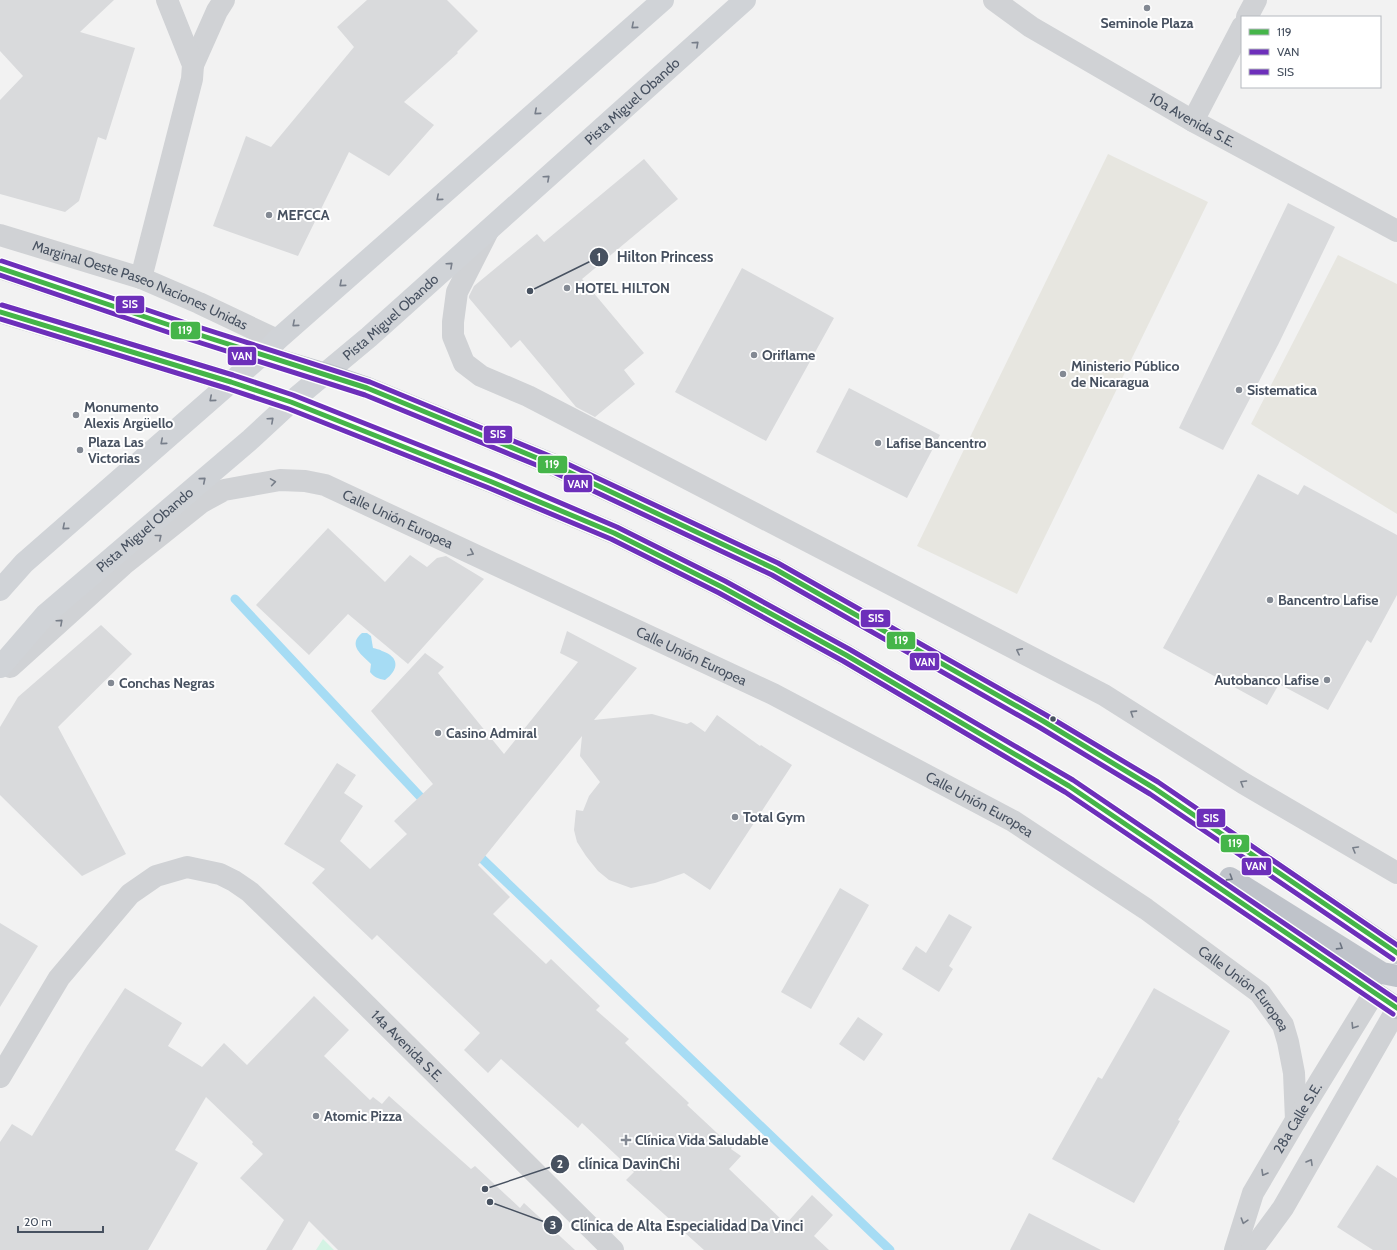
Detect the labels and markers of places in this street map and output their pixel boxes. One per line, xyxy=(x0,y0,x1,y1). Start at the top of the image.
marker: Seminole Plaza xyxy=(1142,3,1152,13)
place label: Seminole Plaza xyxy=(1100,14,1194,32)
place label: MEFCCA xyxy=(277,206,330,224)
marker: MEFCCA xyxy=(264,210,274,220)
callout: Hilton Princess xyxy=(589,243,721,270)
place label: HOTEL HILTON xyxy=(575,279,670,297)
marker: HOTEL HILTON xyxy=(562,283,572,293)
place label: Oriflame xyxy=(762,346,815,364)
marker: Oriflame xyxy=(749,350,759,360)
place label: Ministerio Público de Nicaragua xyxy=(1071,357,1179,391)
marker: Ministerio Público de Nicaragua xyxy=(1058,369,1068,379)
place label: Sistematica xyxy=(1247,381,1317,399)
marker: Sistematica xyxy=(1234,385,1244,395)
place label: Monumento Alexis Argüello xyxy=(84,398,173,432)
marker: Monumento Alexis Argüello xyxy=(71,410,81,420)
place label: Plaza Las Victorias xyxy=(88,433,144,467)
place label: Lafise Bancentro xyxy=(886,434,986,452)
marker: Lafise Bancentro xyxy=(873,438,883,448)
marker: Plaza Las Victorias xyxy=(75,445,85,455)
place label: Bancentro Lafise xyxy=(1278,591,1378,609)
marker: Bancentro Lafise xyxy=(1265,595,1275,605)
place label: Autobanco Lafise xyxy=(1215,671,1319,689)
place label: Conchas Negras xyxy=(119,674,215,692)
marker: Autobanco Lafise xyxy=(1322,675,1332,685)
marker: Conchas Negras xyxy=(106,678,116,688)
unlabelled marker xyxy=(1048,714,1058,724)
place label: Casino Admiral xyxy=(446,724,537,742)
marker: Casino Admiral xyxy=(433,728,443,738)
place label: Total Gym xyxy=(743,808,805,826)
marker: Total Gym xyxy=(730,812,740,822)
place label: Atomic Pizza xyxy=(324,1107,402,1125)
marker: Atomic Pizza xyxy=(311,1111,321,1121)
place label: Clínica Vida Saludable xyxy=(635,1131,768,1149)
marker: Clínica Vida Saludable xyxy=(620,1134,632,1146)
callout: clínica DavinChi xyxy=(550,1150,687,1177)
callout: Clínica de Alta Especialidad Da Vinci xyxy=(543,1212,812,1239)

